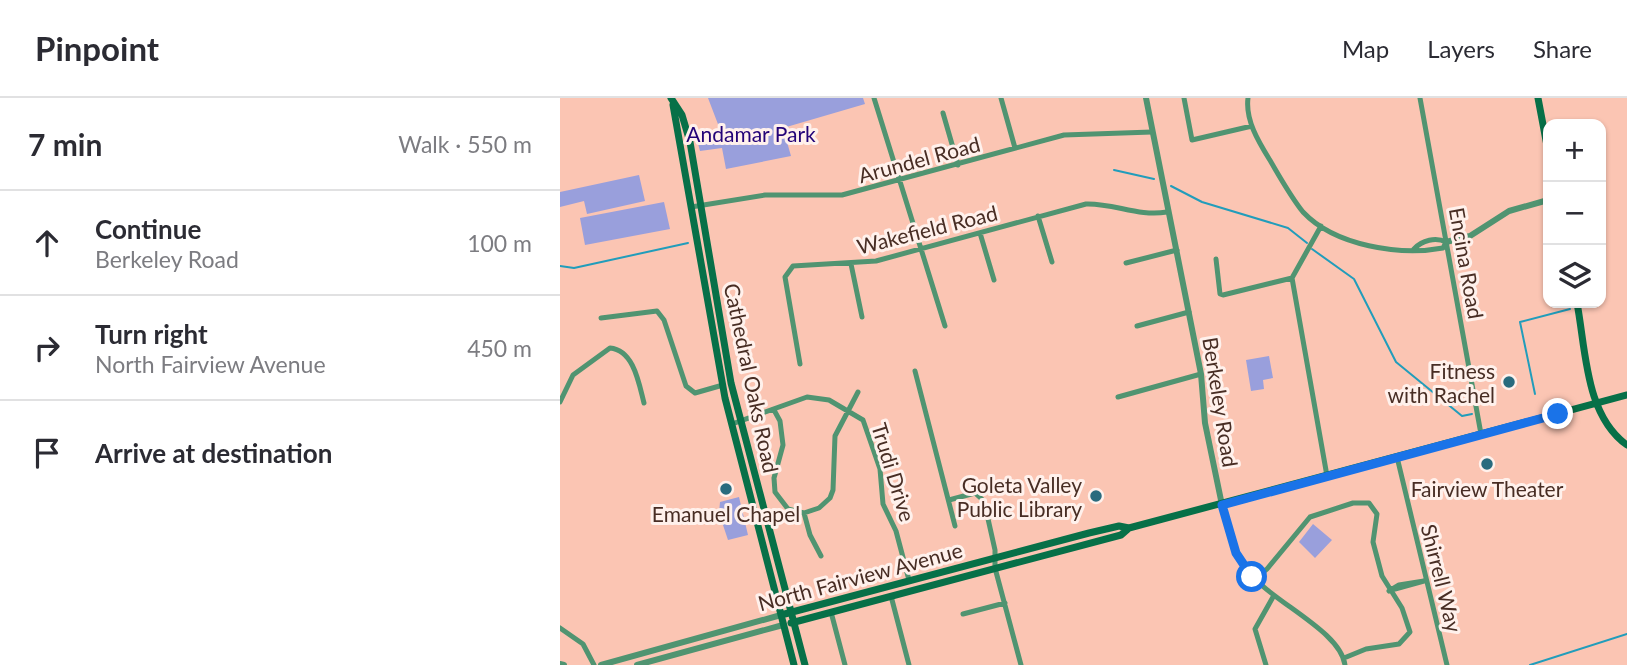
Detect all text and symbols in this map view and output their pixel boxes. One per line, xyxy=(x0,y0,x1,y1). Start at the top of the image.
text: Pinpoint xyxy=(35,28,159,68)
text: Map xyxy=(1342,34,1389,63)
text: Layers xyxy=(1427,34,1495,63)
text: Share xyxy=(1533,34,1592,63)
map controls xyxy=(1543,119,1606,308)
button: + xyxy=(1543,119,1606,182)
park label: Andamar Park xyxy=(686,121,816,146)
text: 7 min xyxy=(28,126,102,162)
text: Walk · 550 m xyxy=(398,130,532,158)
street label: Arundel Road xyxy=(855,131,983,187)
button: − xyxy=(1543,182,1606,245)
street label: Wakefield Road xyxy=(854,199,1000,259)
street label: Encina Road xyxy=(1445,205,1489,321)
text: Continue xyxy=(95,213,201,245)
icon: ahead xyxy=(28,224,66,262)
text: 100 m xyxy=(467,229,532,257)
text: Berkeley Road xyxy=(95,245,239,273)
button: layers xyxy=(1543,245,1606,308)
street label: Cathedral Oaks Road xyxy=(720,281,784,475)
text: Turn right xyxy=(95,318,208,350)
icon: right xyxy=(28,329,66,367)
text: 450 m xyxy=(467,334,532,362)
street label: Berkeley Road xyxy=(1198,335,1244,469)
text: North Fairview Avenue xyxy=(95,350,326,378)
place label: Fitness with Rachel xyxy=(1388,358,1495,407)
marker: Fitness with Rachel xyxy=(1501,374,1517,390)
route end xyxy=(1542,398,1573,429)
street label: Trudi Drive xyxy=(867,420,921,524)
icon: arrive xyxy=(28,434,66,472)
text: Arrive at destination xyxy=(95,437,332,469)
marker: Fairview Theater xyxy=(1479,456,1495,472)
place label: Goleta Valley Public Library xyxy=(957,472,1082,521)
place label: Fairview Theater xyxy=(1411,476,1564,501)
marker: Emanuel Chapel xyxy=(718,481,734,497)
marker: Goleta Valley Public Library xyxy=(1088,488,1104,504)
place label: Emanuel Chapel xyxy=(652,501,800,526)
street label: Shirrell Way xyxy=(1417,521,1468,635)
street label: North Fairview Avenue xyxy=(755,537,965,615)
route start xyxy=(1236,561,1267,592)

